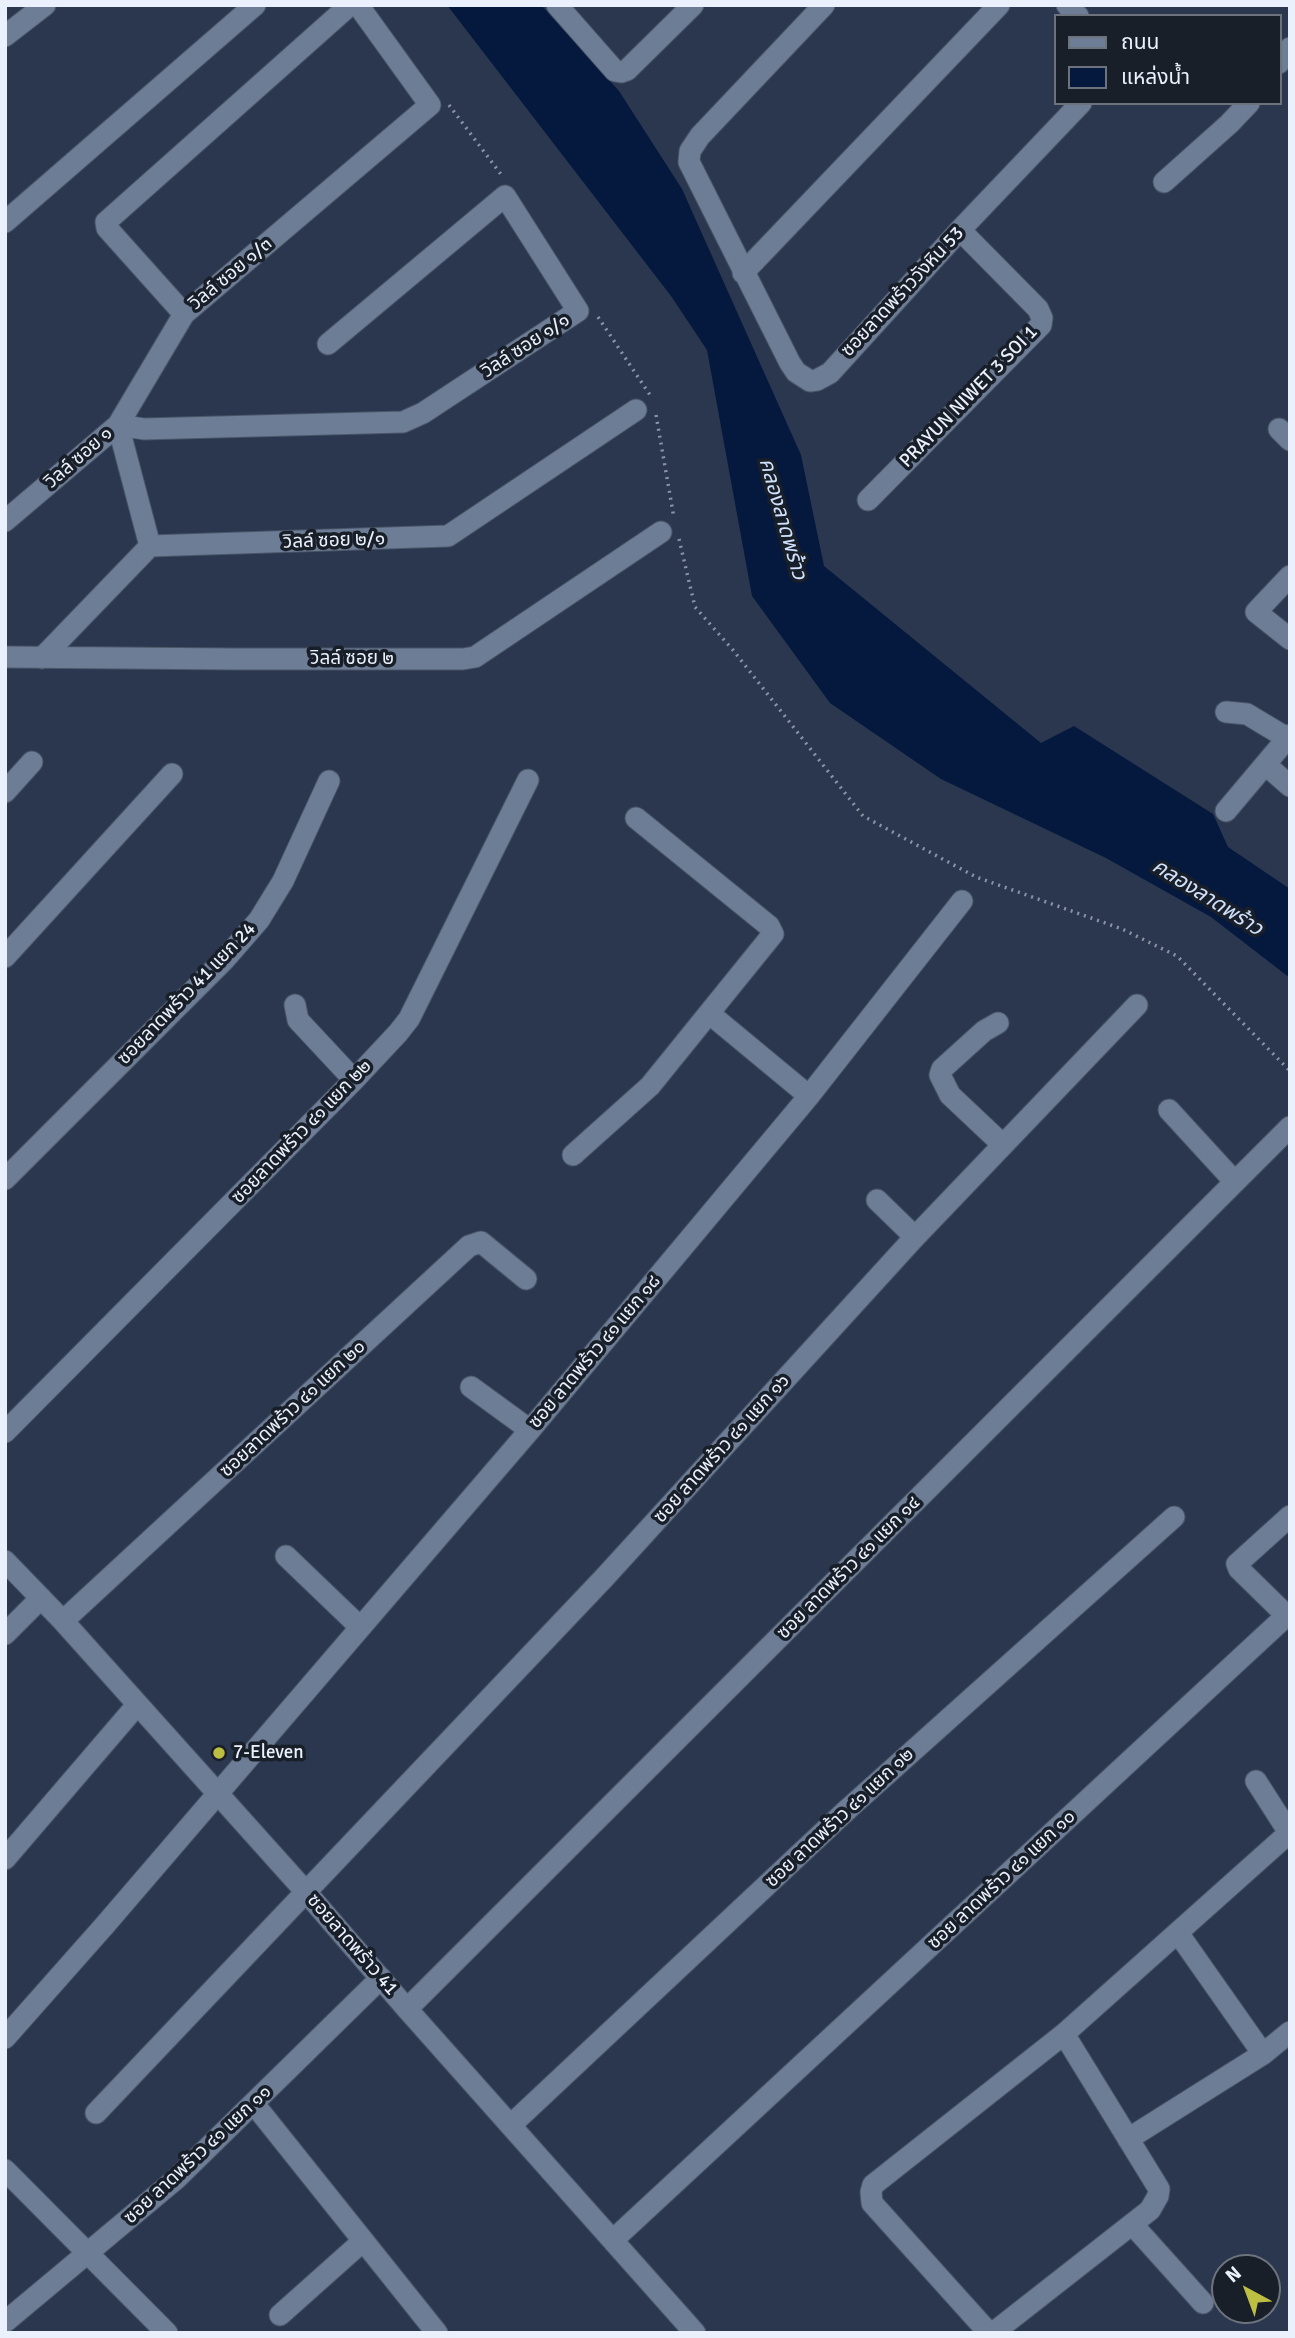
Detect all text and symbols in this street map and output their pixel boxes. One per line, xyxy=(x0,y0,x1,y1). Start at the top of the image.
legend xyxy=(1054,14,1281,105)
text: ถนน xyxy=(1121,29,1159,55)
text: แหล่งน้ำ xyxy=(1121,64,1190,90)
street label: ซอยลาดพร้าววังหิน 53 xyxy=(837,222,969,362)
street label: วิลล์ ซอย ๑/๓ xyxy=(185,233,277,315)
street label: วิลล์ ซอย ๑/๑ xyxy=(477,309,575,383)
street label: PRAYUN NIWET 3 SOI 1 xyxy=(895,321,1043,473)
street label: วิลล์ ซอย ๑ xyxy=(40,422,118,494)
water label: คลองลาดพร้าว xyxy=(753,455,811,583)
street label: วิลล์ ซอย ๒/๑ xyxy=(283,528,385,554)
street label: วิลล์ ซอย ๒ xyxy=(310,648,394,670)
water label: คลองลาดพร้าว xyxy=(1147,854,1267,942)
street label: ซอยลาดพร้าว 41 แยก 24 xyxy=(113,918,261,1070)
street label: ซอยลาดพร้าว ๔๑ แยก ๒๒ xyxy=(227,1055,377,1209)
street label: ซอย ลาดพร้าว ๔๑ แยก ๑๘ xyxy=(524,1271,666,1433)
street label: ซอยลาดพร้าว ๔๑ แยก ๒๐ xyxy=(215,1336,371,1482)
street label: ซอย ลาดพร้าว ๔๑ แยก ๑๖ xyxy=(649,1370,795,1528)
street label: ซอย ลาดพร้าว ๔๑ แยก ๑๔ xyxy=(773,1492,925,1644)
place label: 7-Eleven xyxy=(233,1742,304,1764)
street label: ซอย ลาดพร้าว ๔๑ แยก ๑๒ xyxy=(761,1743,919,1893)
marker: 7-Eleven xyxy=(211,1745,227,1761)
street label: ซอย ลาดพร้าว ๔๑ แยก ๑๐ xyxy=(923,1806,1081,1954)
street label: ซอยลาดพร้าว 41 xyxy=(302,1889,402,2001)
street label: ซอย ลาดพร้าว ๔๑ แยก ๑๑ xyxy=(120,2081,276,2229)
north arrow xyxy=(1211,2254,1281,2324)
text: N xyxy=(1221,2261,1246,2288)

